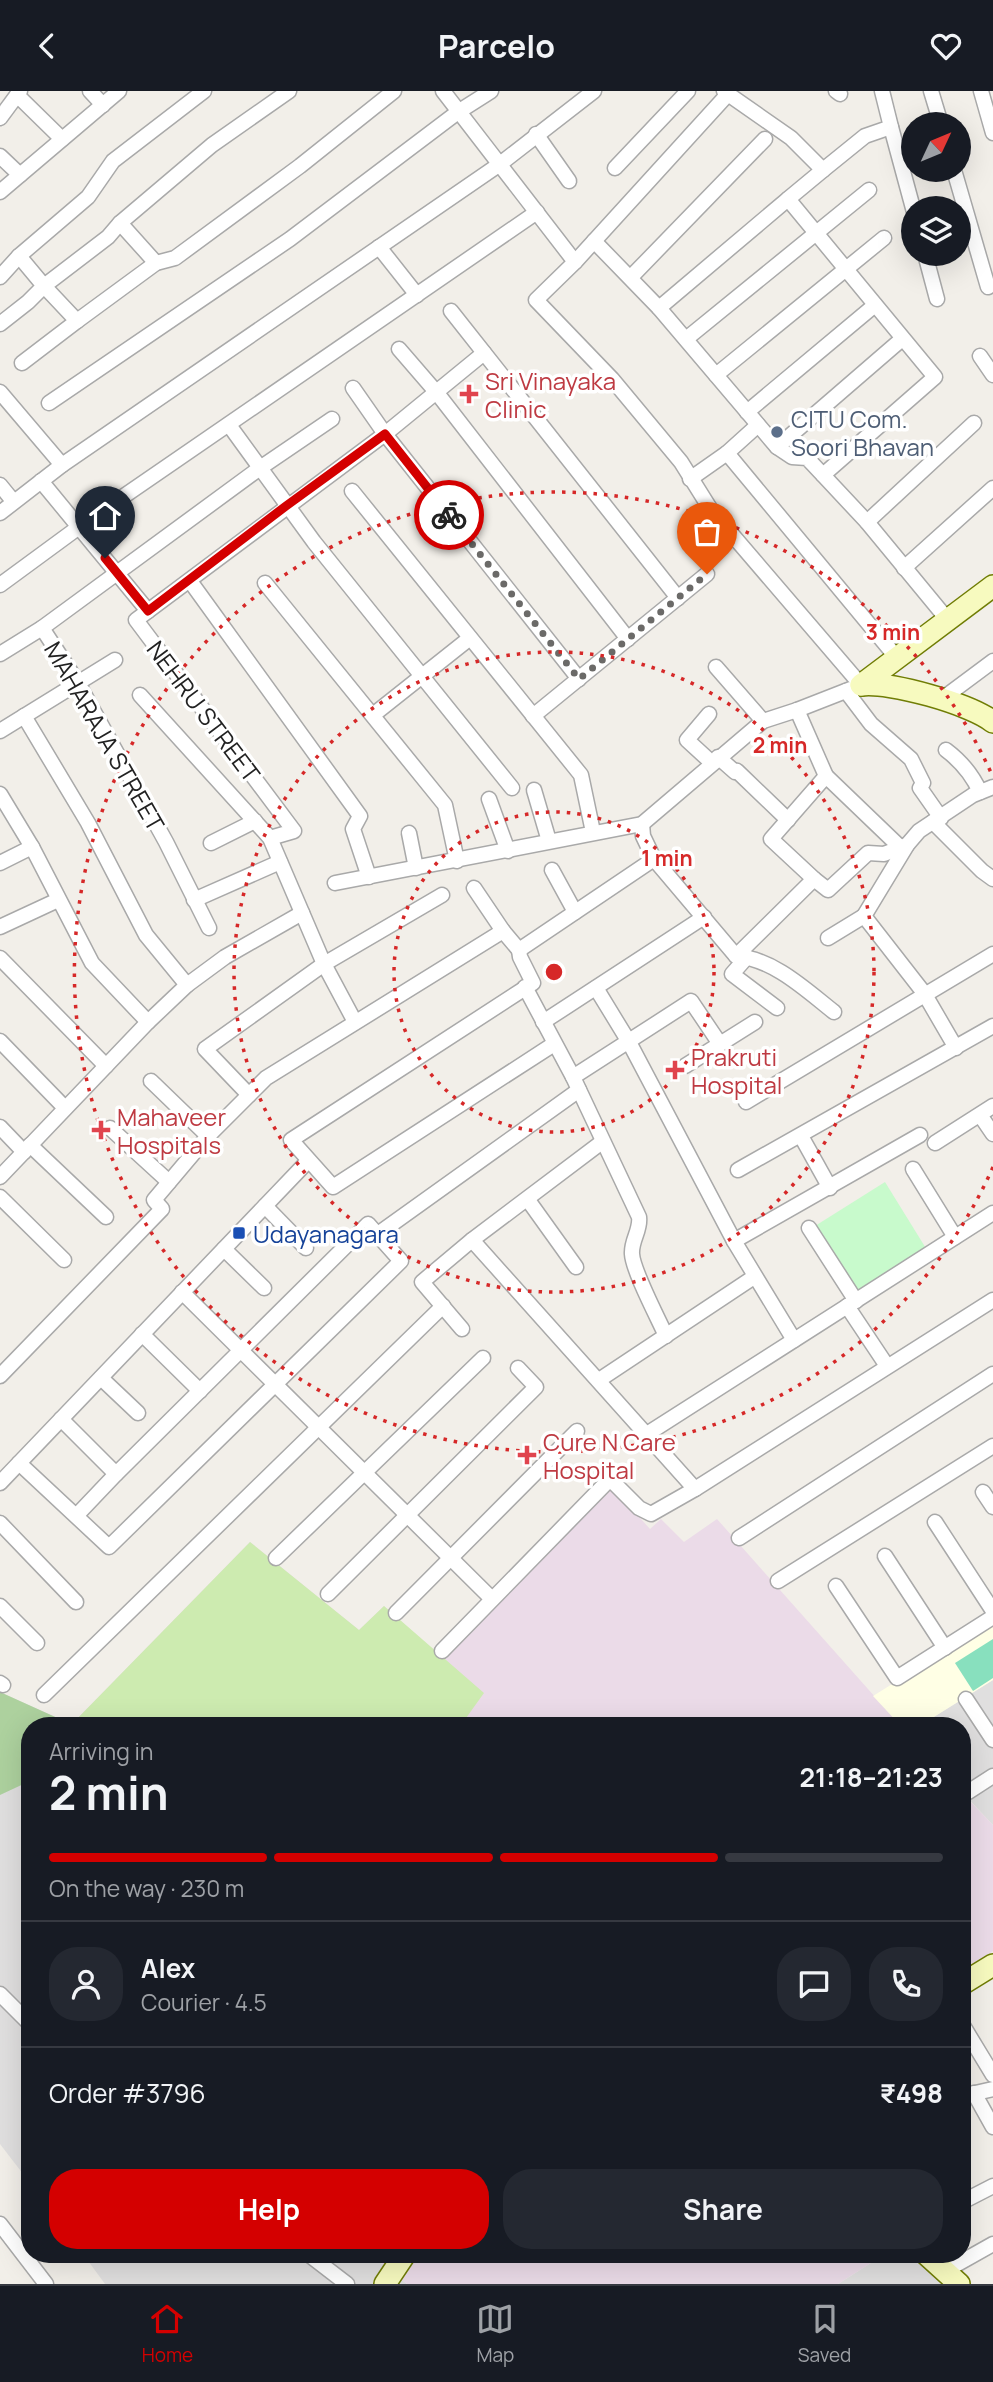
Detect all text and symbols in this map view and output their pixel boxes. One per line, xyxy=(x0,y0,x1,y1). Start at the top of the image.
text: Parcelo xyxy=(438,24,555,68)
icon: back xyxy=(28,27,66,65)
icon: heart xyxy=(927,27,965,65)
north arrow xyxy=(901,112,971,182)
map controls xyxy=(901,112,971,266)
button: layers xyxy=(901,196,971,266)
place label: Sri Vinayaka Clinic xyxy=(485,364,616,425)
marker: Sri Vinayaka Clinic xyxy=(459,384,479,404)
place label: CITU Com. Soori Bhavan xyxy=(791,402,934,463)
marker: CITU Com. Soori Bhavan xyxy=(769,424,785,440)
courier xyxy=(414,480,484,550)
pin xyxy=(75,486,135,558)
icon: bike xyxy=(430,496,468,534)
icon: home xyxy=(86,497,124,535)
pin xyxy=(677,502,737,574)
icon: bag xyxy=(688,513,726,551)
text: 3 min xyxy=(866,618,920,646)
street label: NEHRU STREET xyxy=(140,633,269,789)
street label: MAHARAJA STREET xyxy=(37,635,173,837)
text: 2 min xyxy=(753,731,807,759)
text: 1 min xyxy=(641,844,693,872)
centre of rings xyxy=(542,960,566,984)
place label: Prakruti Hospital xyxy=(691,1040,782,1101)
marker: Prakruti Hospital xyxy=(665,1060,685,1080)
place label: Mahaveer Hospitals xyxy=(117,1100,226,1161)
marker: Mahaveer Hospitals xyxy=(91,1120,111,1140)
place label: Udayanagara xyxy=(253,1217,399,1250)
marker: Udayanagara xyxy=(231,1225,247,1241)
place label: Cure N Care Hospital xyxy=(543,1425,676,1486)
marker: Cure N Care Hospital xyxy=(517,1445,537,1465)
text: Arriving in xyxy=(49,1735,154,1767)
text: 21:18–21:23 xyxy=(799,1759,943,1795)
text: 2 min xyxy=(49,1761,169,1824)
text: On the way · 230 m xyxy=(49,1872,244,1904)
button: person xyxy=(49,1947,123,2021)
button: chat xyxy=(777,1947,851,2021)
button: phone xyxy=(869,1947,943,2021)
text: Alex xyxy=(141,1950,195,1986)
text: Courier · 4.5 xyxy=(141,1986,267,2018)
text: Order #3796 xyxy=(49,2075,206,2111)
text: ₹498 xyxy=(880,2075,943,2111)
button: Help xyxy=(49,2169,489,2249)
button: Share xyxy=(503,2169,943,2249)
tab: Home xyxy=(142,2300,193,2368)
tab: Map xyxy=(476,2300,514,2368)
tab: Saved xyxy=(798,2300,851,2368)

